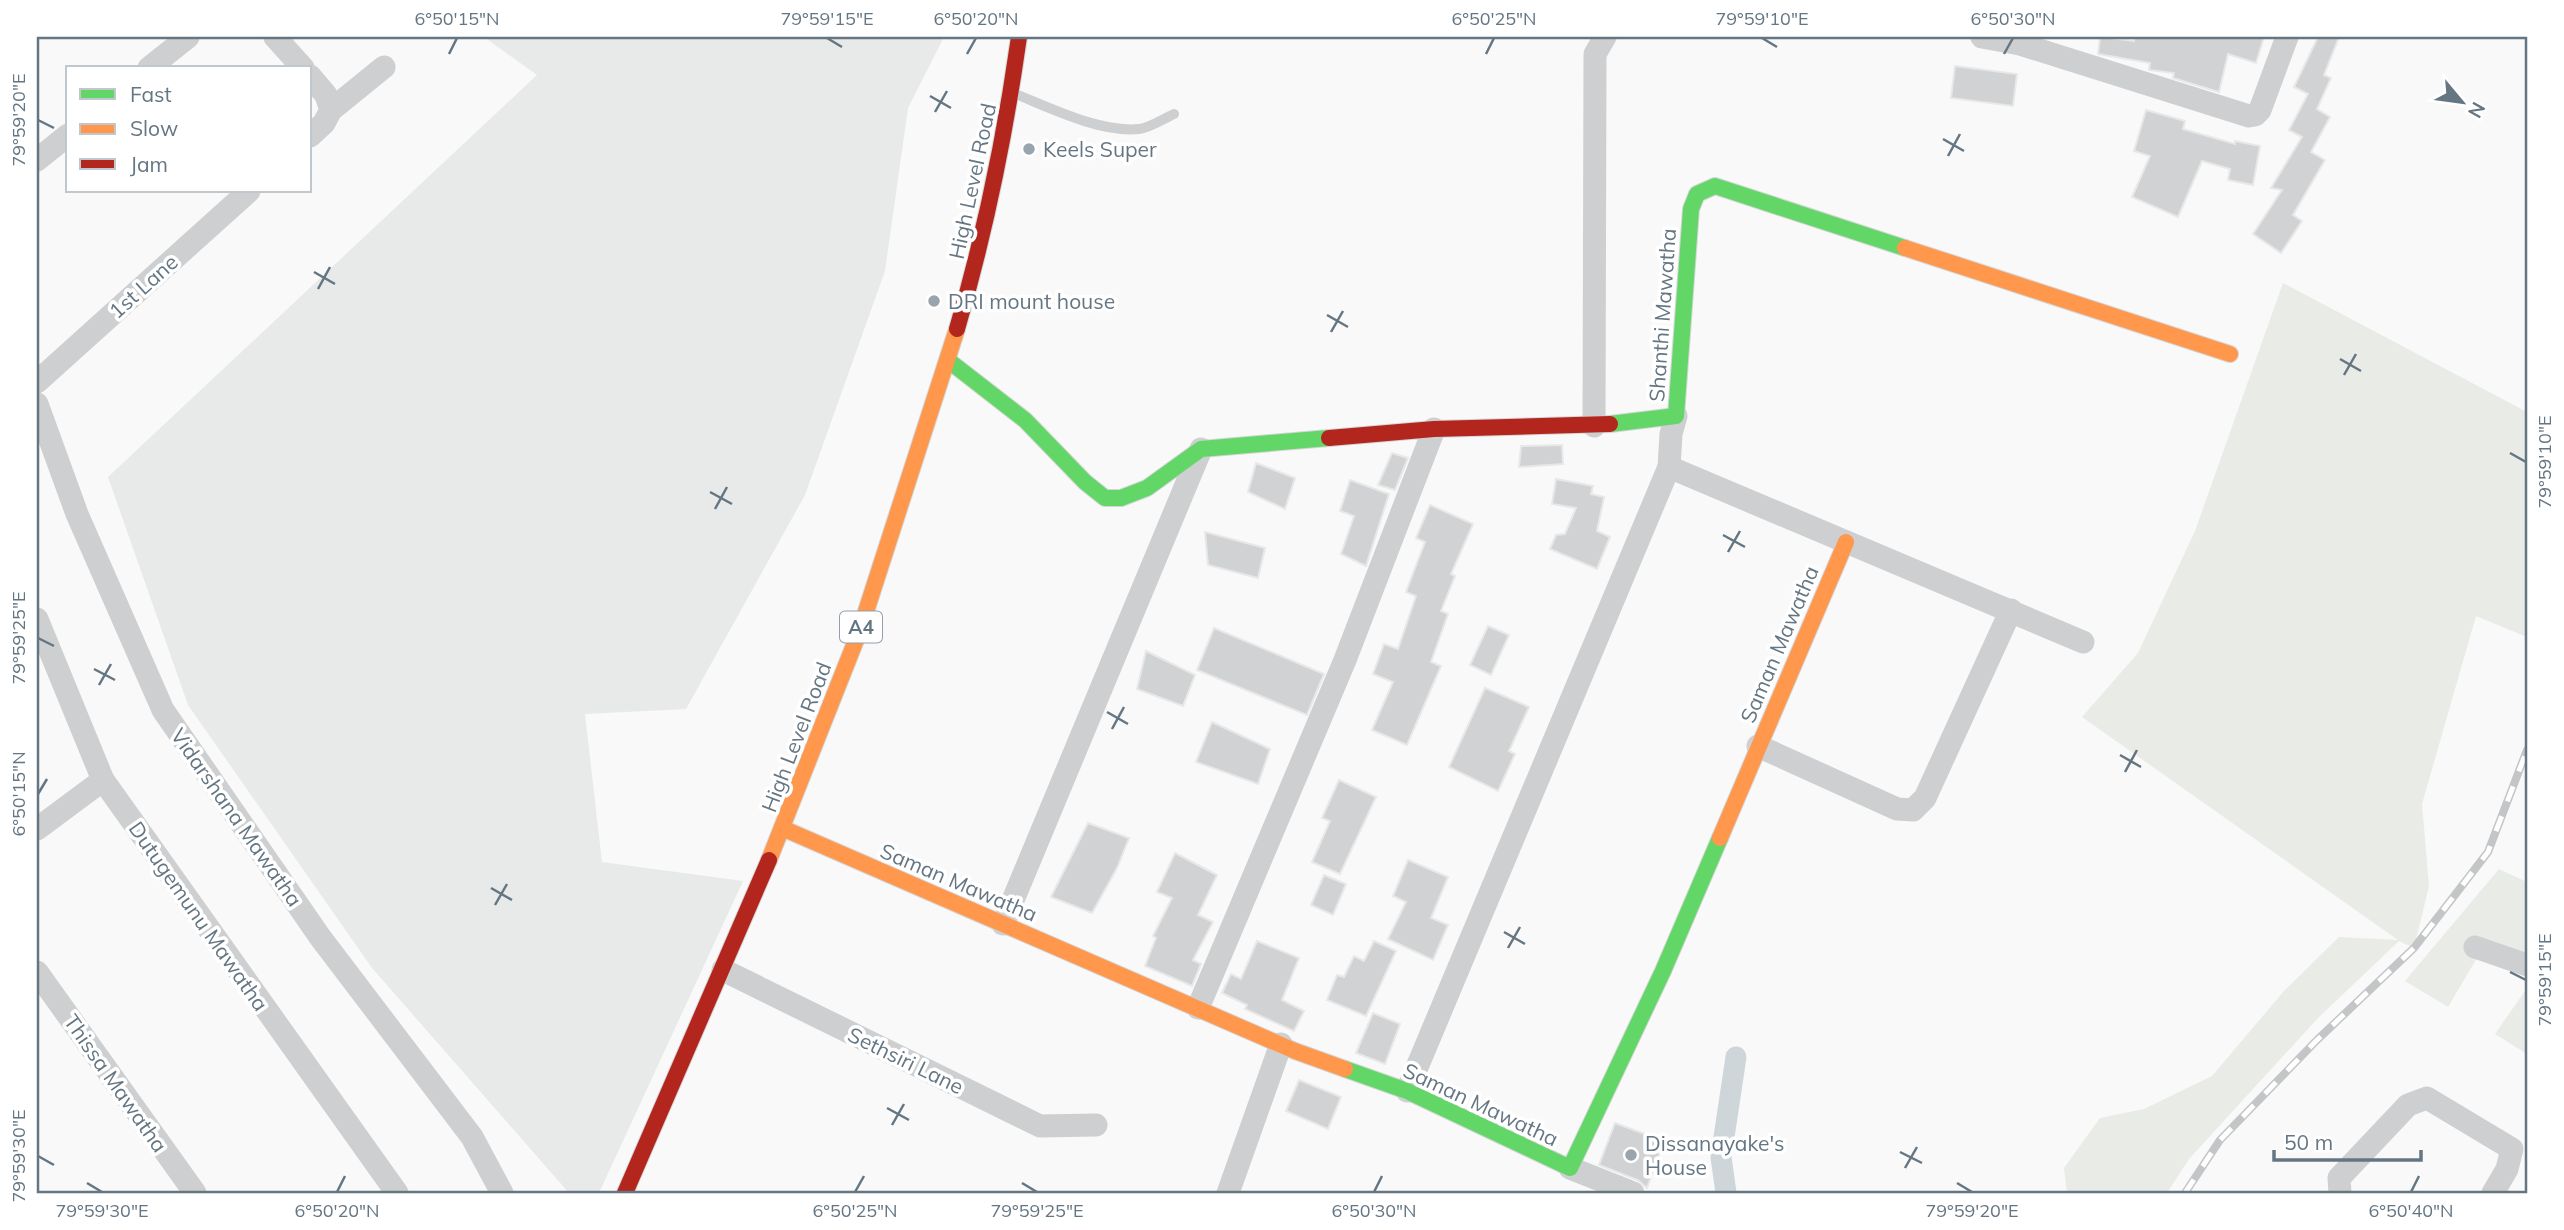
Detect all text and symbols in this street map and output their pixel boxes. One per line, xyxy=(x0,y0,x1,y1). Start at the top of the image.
text: 6°50'15"N xyxy=(414,7,500,30)
text: 79°59'15"E xyxy=(780,7,874,30)
text: 6°50'20"N xyxy=(933,7,1019,30)
text: 6°50'25"N xyxy=(1451,7,1537,30)
text: 79°59'10"E xyxy=(1715,7,1809,30)
text: 6°50'30"N xyxy=(1970,7,2056,30)
legend xyxy=(66,66,312,192)
north arrow xyxy=(2428,66,2498,136)
text: 79°59'20"E xyxy=(7,73,30,167)
text: Fast xyxy=(130,81,172,107)
text: N xyxy=(2463,98,2491,122)
street label: High Level Road xyxy=(943,101,1001,261)
text: Slow xyxy=(130,115,178,141)
place label: Keels Super xyxy=(1043,136,1157,162)
marker: Keels Super xyxy=(1021,141,1037,157)
text: Jam xyxy=(130,151,168,177)
street label: Shanthi Mawatha xyxy=(1643,227,1681,403)
street label: 1st Lane xyxy=(103,248,183,324)
place label: DRI mount house xyxy=(948,288,1115,314)
marker: DRI mount house xyxy=(926,293,942,309)
text: 79°59'10"E xyxy=(2533,415,2556,509)
street label: Saman Mawatha xyxy=(1734,562,1824,726)
text: 79°59'25"E xyxy=(7,591,30,685)
road number: A4 xyxy=(840,612,882,642)
street label: High Level Road xyxy=(755,658,837,816)
street label: Vidarshana Mawatha xyxy=(166,723,308,911)
text: 6°50'15"N xyxy=(7,751,30,837)
street label: Dutugemunu Mawatha xyxy=(124,816,274,1016)
street label: Saman Mawatha xyxy=(877,837,1041,927)
text: 79°59'15"E xyxy=(2533,933,2556,1027)
street label: Thissa Mawatha xyxy=(59,1009,173,1157)
street label: Sethsiri Lane xyxy=(844,1021,968,1099)
street label: Saman Mawatha xyxy=(1399,1057,1563,1151)
text: 79°59'30"E xyxy=(7,1109,30,1203)
scale bar xyxy=(2274,1118,2420,1162)
text: 50 m xyxy=(2284,1129,2333,1155)
place label: Dissanayake's House xyxy=(1645,1130,1785,1180)
marker: Dissanayake's House xyxy=(1623,1147,1639,1163)
text: 79°59'30"E xyxy=(55,1199,149,1222)
text: 6°50'20"N xyxy=(294,1199,380,1222)
text: 6°50'25"N xyxy=(812,1199,898,1222)
text: 79°59'25"E xyxy=(990,1199,1084,1222)
text: 6°50'30"N xyxy=(1331,1199,1417,1222)
text: 79°59'20"E xyxy=(1925,1199,2019,1222)
text: 6°50'40"N xyxy=(2368,1199,2454,1222)

